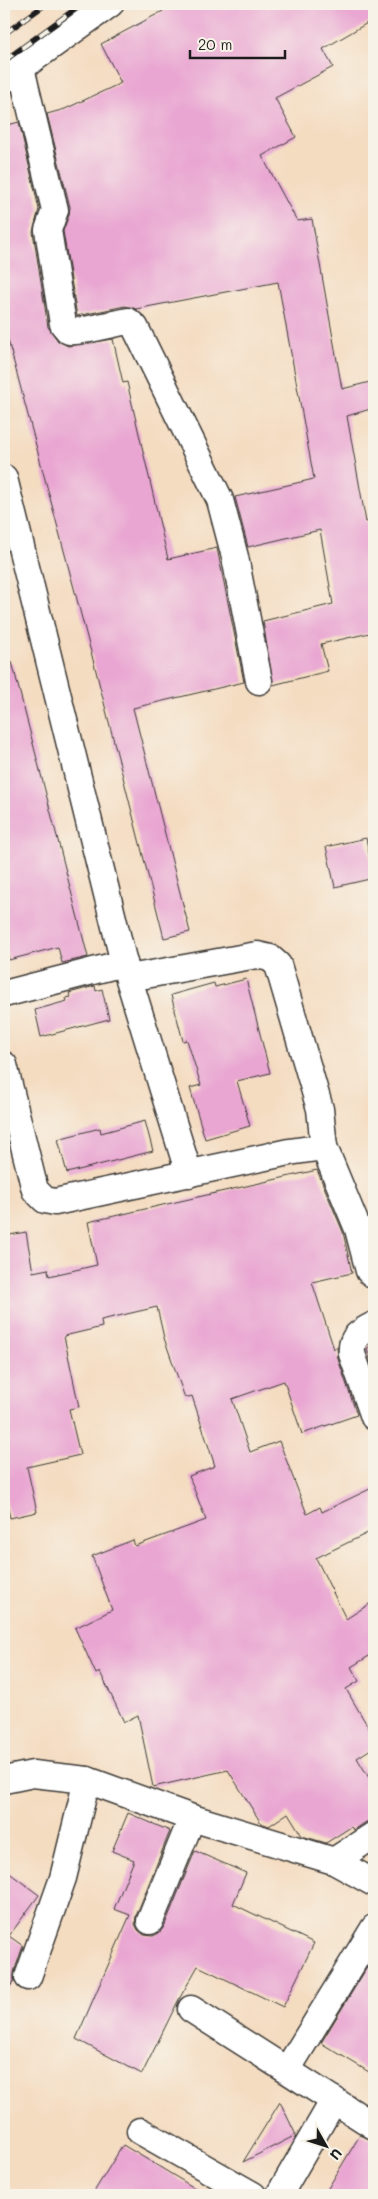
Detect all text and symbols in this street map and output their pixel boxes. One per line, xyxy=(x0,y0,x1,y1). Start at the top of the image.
scale bar xyxy=(190,28,286,60)
text: 20 m xyxy=(198,34,232,54)
north arrow xyxy=(300,2122,350,2172)
text: U xyxy=(326,2145,347,2164)

